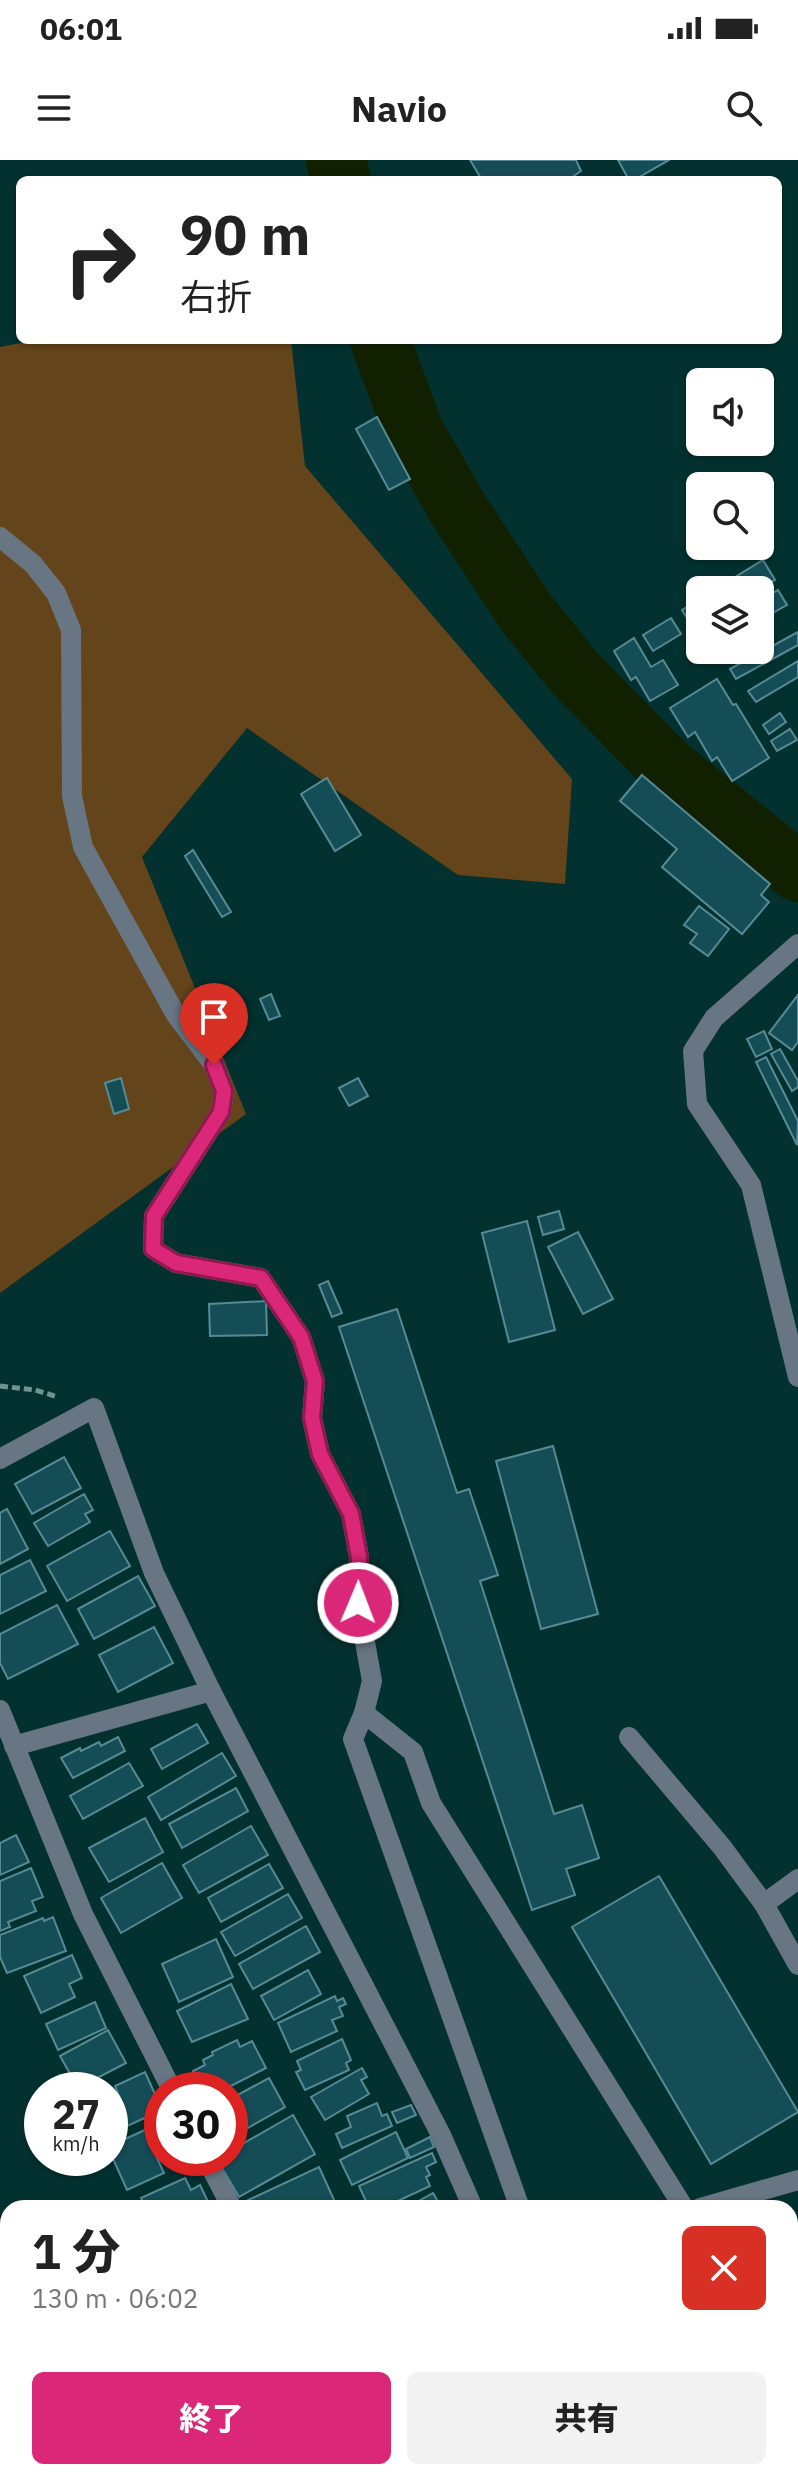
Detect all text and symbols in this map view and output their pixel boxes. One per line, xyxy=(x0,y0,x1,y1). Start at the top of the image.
text: 06:01 xyxy=(40,9,122,48)
text: Navio xyxy=(351,85,447,132)
icon: menu xyxy=(32,86,76,130)
icon: search xyxy=(722,86,766,130)
text: 90 m xyxy=(180,198,310,270)
icon: right xyxy=(48,208,152,312)
text: 右折 xyxy=(180,273,252,320)
map controls xyxy=(686,368,774,664)
button: sound xyxy=(686,368,774,456)
button: search xyxy=(686,472,774,560)
button: layers xyxy=(686,576,774,664)
pin xyxy=(180,983,248,1065)
icon: arrive xyxy=(192,995,236,1039)
position arrow xyxy=(316,1561,400,1645)
speed limit sign: 30 xyxy=(144,2072,248,2176)
text: 27 xyxy=(52,2088,100,2140)
text: km/h xyxy=(52,2130,100,2157)
text: 1 分 xyxy=(32,2220,120,2282)
button: close xyxy=(682,2226,766,2310)
text: 130 m · 06:02 xyxy=(32,2281,198,2315)
button: 終了 xyxy=(32,2372,391,2464)
button: 共有 xyxy=(407,2372,766,2464)

